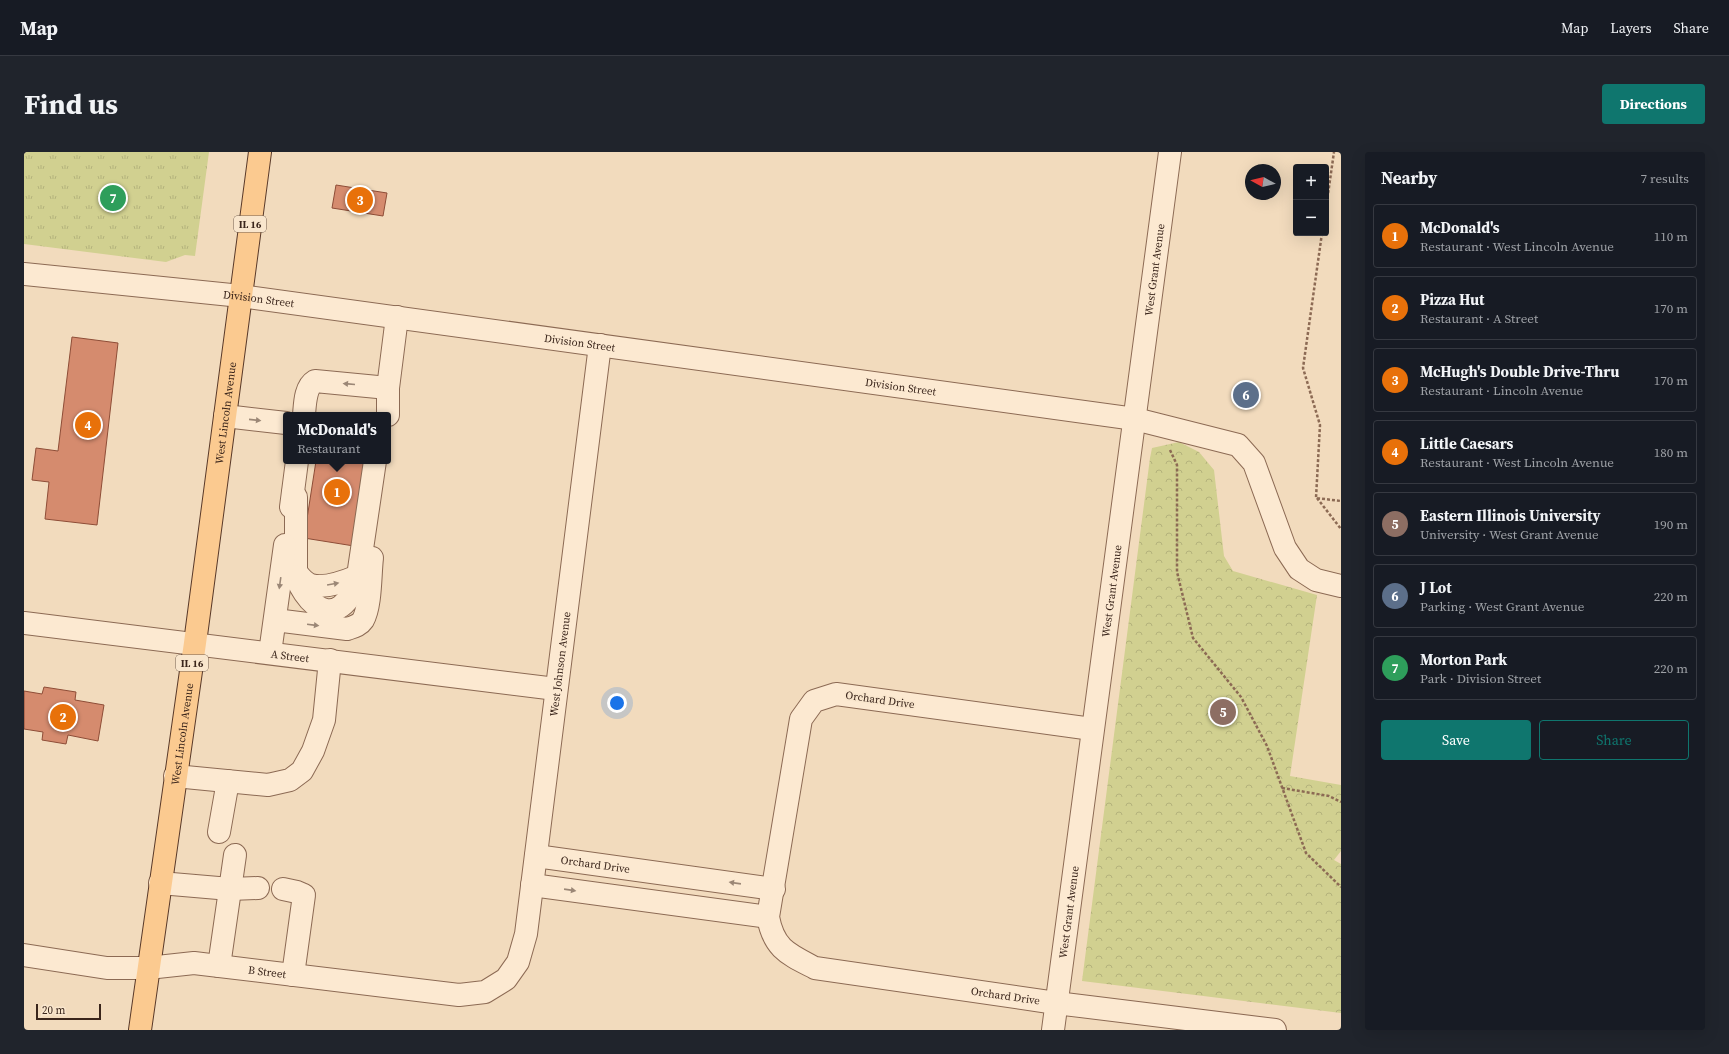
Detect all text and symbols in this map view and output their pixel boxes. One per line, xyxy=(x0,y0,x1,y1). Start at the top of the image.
text: Map xyxy=(20,15,58,41)
text: Map xyxy=(1561,18,1588,38)
text: Layers xyxy=(1610,18,1652,38)
text: Share xyxy=(1674,18,1709,38)
button: Directions xyxy=(1602,84,1705,124)
text: Find us xyxy=(24,85,118,123)
north arrow xyxy=(1245,164,1281,200)
map controls xyxy=(1293,164,1329,236)
button: + xyxy=(1293,164,1329,200)
text: Nearby xyxy=(1381,166,1437,190)
text: 7 results xyxy=(1641,170,1689,187)
pin: 7 xyxy=(100,183,126,213)
pin: 3 xyxy=(347,185,373,215)
button: − xyxy=(1293,200,1329,236)
road number: IL 16 xyxy=(234,216,266,232)
text: McDonald's xyxy=(1420,217,1500,238)
street label: West Grant Avenue xyxy=(1141,222,1168,317)
text: 1 xyxy=(1391,228,1399,245)
text: 110 m xyxy=(1654,228,1688,245)
text: Restaurant · West Lincoln Avenue xyxy=(1420,238,1614,255)
street label: Division Street xyxy=(222,287,296,311)
text: Pizza Hut xyxy=(1420,289,1485,310)
text: 2 xyxy=(1391,300,1399,317)
text: 170 m xyxy=(1654,300,1688,317)
text: Restaurant · A Street xyxy=(1420,310,1538,327)
street label: Division Street xyxy=(543,330,617,355)
street label: West Lincoln Avenue xyxy=(211,361,240,465)
text: McHugh's Double Drive-Thru xyxy=(1420,361,1619,382)
text: 3 xyxy=(1391,372,1399,389)
text: 170 m xyxy=(1654,372,1688,389)
street label: Division Street xyxy=(864,374,938,399)
pin: 6 xyxy=(1233,380,1259,410)
one-way arrow xyxy=(343,381,355,388)
text: Restaurant · Lincoln Avenue xyxy=(1420,382,1583,399)
pin: 4 xyxy=(75,410,101,440)
popup xyxy=(283,412,391,464)
one-way arrow xyxy=(249,416,261,423)
text: McDonald's xyxy=(297,419,377,440)
text: Little Caesars xyxy=(1420,433,1513,454)
text: Restaurant xyxy=(297,440,360,457)
text: 4 xyxy=(1391,444,1399,461)
text: 180 m xyxy=(1654,444,1688,461)
text: Restaurant · West Lincoln Avenue xyxy=(1420,454,1614,471)
pin: 1 xyxy=(324,477,350,507)
text: Eastern Illinois University xyxy=(1420,505,1600,526)
text: 5 xyxy=(1391,516,1399,533)
text: 190 m xyxy=(1654,516,1688,533)
text: University · West Grant Avenue xyxy=(1420,526,1599,543)
street label: West Grant Avenue xyxy=(1098,543,1125,638)
one-way arrow xyxy=(277,577,283,589)
text: J Lot xyxy=(1420,577,1452,598)
one-way arrow xyxy=(327,580,339,586)
text: 6 xyxy=(1391,588,1399,605)
text: 220 m xyxy=(1654,588,1688,605)
text: Parking · West Grant Avenue xyxy=(1420,598,1584,615)
street label: West Johnson Avenue xyxy=(546,610,574,718)
one-way arrow xyxy=(307,621,319,628)
street label: A Street xyxy=(270,646,310,666)
text: Morton Park xyxy=(1420,649,1507,670)
road number: IL 16 xyxy=(176,655,208,671)
text: 7 xyxy=(1391,660,1399,677)
text: 220 m xyxy=(1654,660,1688,677)
text: Park · Division Street xyxy=(1420,670,1541,687)
street label: West Lincoln Avenue xyxy=(167,682,197,786)
street label: Orchard Drive xyxy=(844,688,916,712)
your location xyxy=(607,693,627,713)
pin: 5 xyxy=(1210,697,1236,727)
pin: 2 xyxy=(50,702,76,732)
button: Save xyxy=(1381,720,1531,760)
button: Share xyxy=(1539,720,1689,760)
street label: Orchard Drive xyxy=(560,852,631,877)
street label: West Grant Avenue xyxy=(1055,865,1082,959)
one-way arrow xyxy=(729,880,741,886)
one-way arrow xyxy=(564,887,576,893)
street label: B Street xyxy=(247,962,287,982)
street label: Orchard Drive xyxy=(970,983,1041,1008)
scale bar xyxy=(36,1002,101,1021)
text: 20 m xyxy=(42,1003,65,1018)

